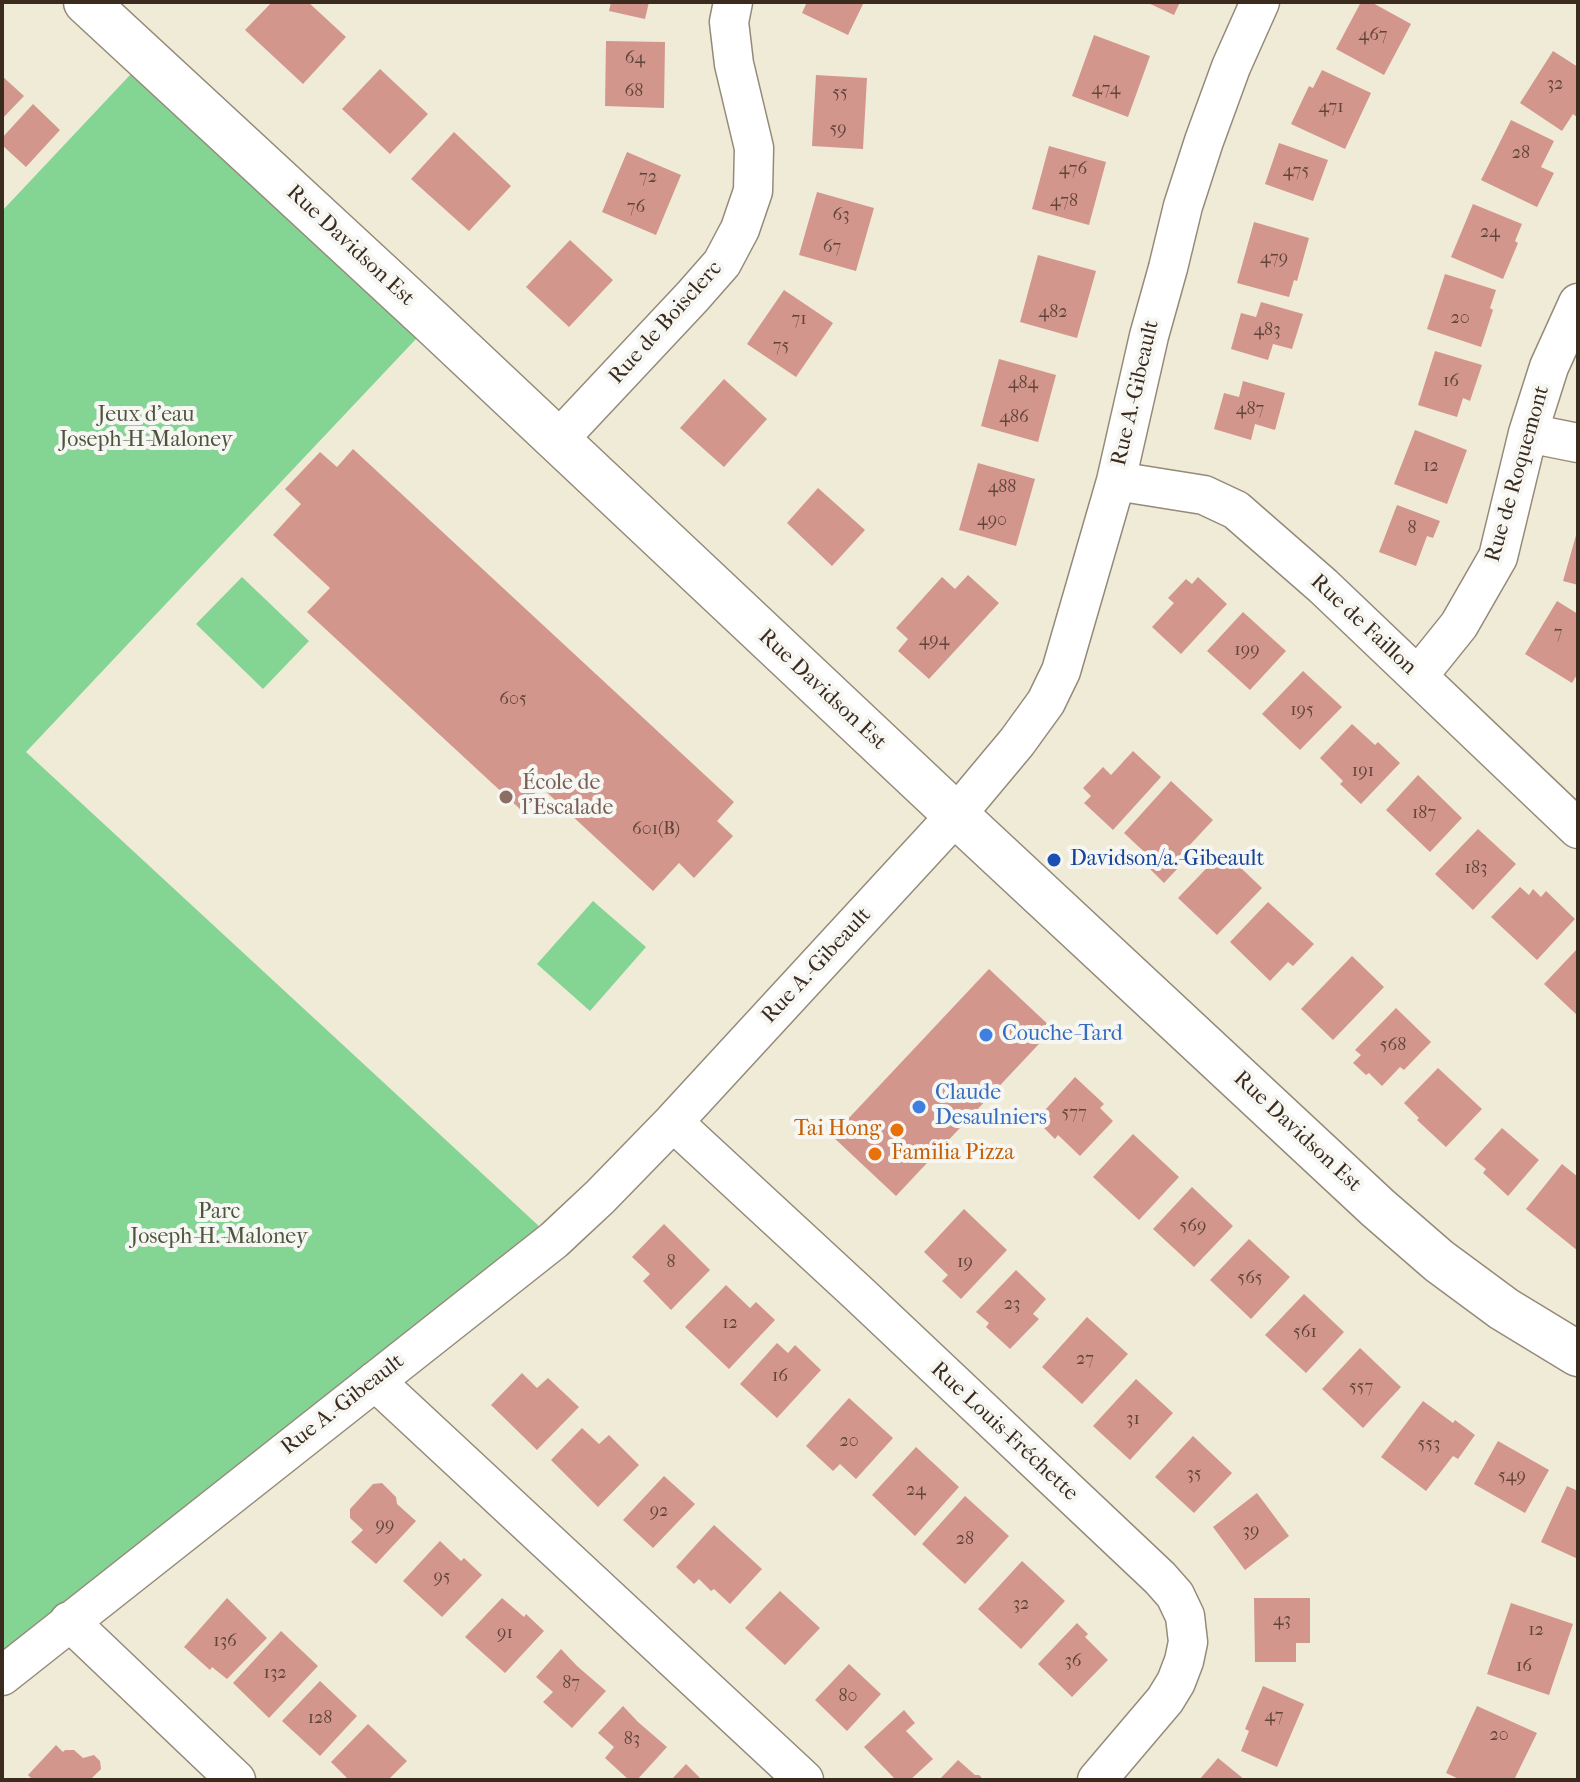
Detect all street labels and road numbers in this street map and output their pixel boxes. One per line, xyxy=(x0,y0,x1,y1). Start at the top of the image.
street label: Rue Davidson Est xyxy=(280,180,420,312)
street label: Rue de Boisclerc xyxy=(604,256,728,390)
street label: Rue A.-Gibeault xyxy=(1106,318,1166,468)
street label: Rue de Roquemont xyxy=(1480,383,1556,565)
street label: Rue de Faillon xyxy=(1305,569,1421,681)
street label: Rue Davidson Est xyxy=(752,624,892,756)
street label: Rue A.-Gibeault xyxy=(757,903,877,1029)
street label: Rue Davidson Est xyxy=(1227,1066,1367,1198)
street label: Rue A.-Gibeault xyxy=(276,1349,410,1461)
street label: Rue Louis-Fréchette xyxy=(925,1357,1083,1507)

